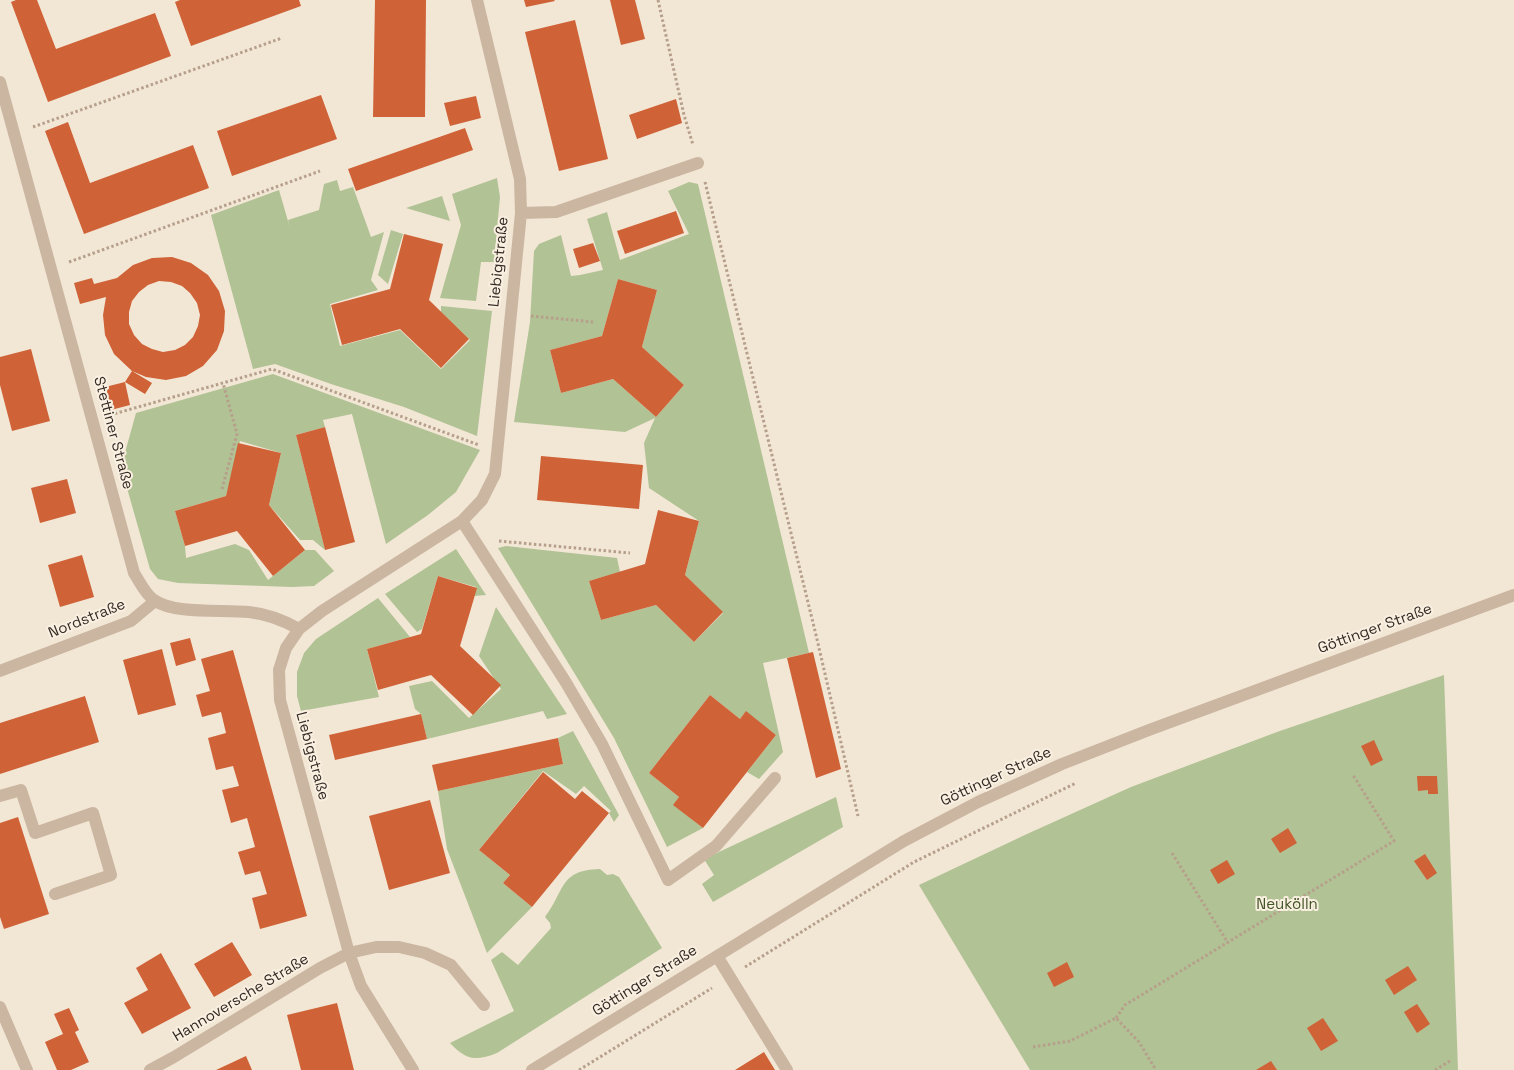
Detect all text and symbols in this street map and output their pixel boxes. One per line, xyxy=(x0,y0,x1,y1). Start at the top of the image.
street label: Liebigstraße xyxy=(485,216,513,308)
street label: Stettiner Straße xyxy=(89,375,137,491)
street label: Nordstraße xyxy=(46,595,128,643)
street label: Göttinger Straße xyxy=(1315,600,1435,658)
street label: Liebigstraße xyxy=(292,710,332,802)
street label: Göttinger Straße xyxy=(938,743,1054,811)
park label: Neukölln xyxy=(1256,896,1318,914)
street label: Göttinger Straße xyxy=(589,942,701,1020)
street label: Hannoversche Straße xyxy=(170,950,312,1046)

